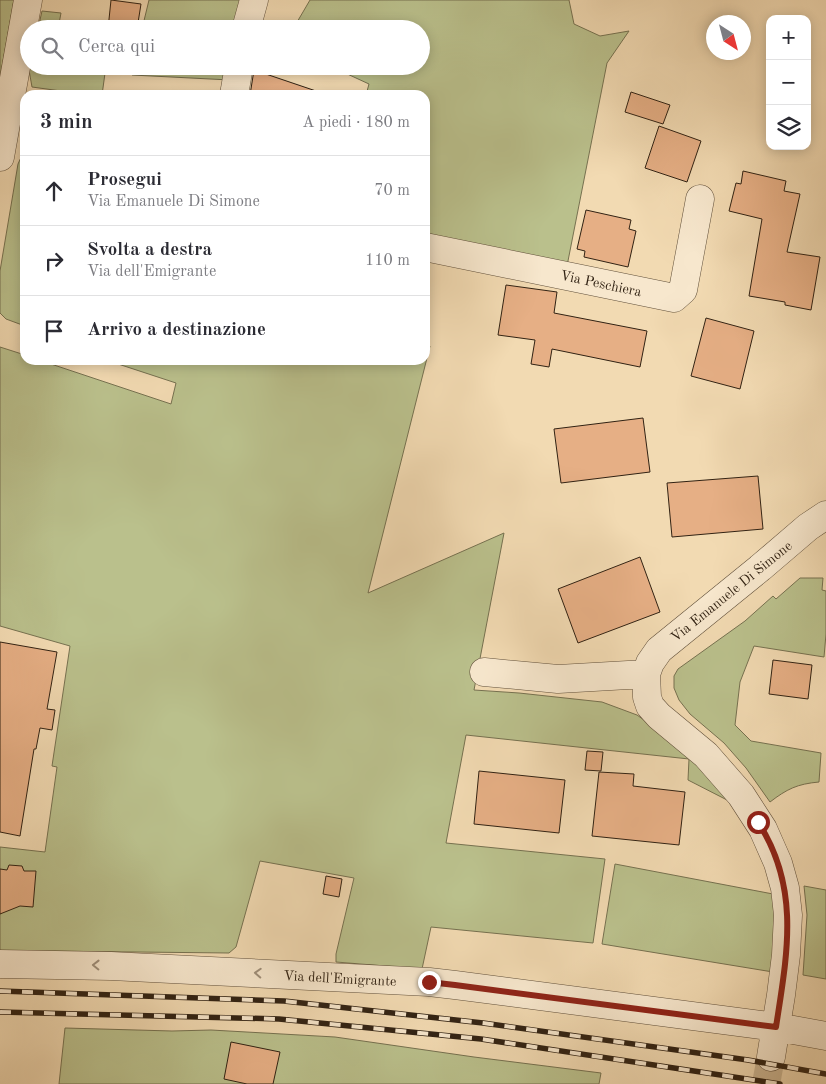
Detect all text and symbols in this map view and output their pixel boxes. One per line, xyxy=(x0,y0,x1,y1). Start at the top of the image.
north arrow xyxy=(706,15,751,60)
map controls xyxy=(766,15,811,150)
button: + xyxy=(766,15,811,60)
search box xyxy=(20,20,430,75)
icon: search xyxy=(38,34,66,62)
text: Cerca qui xyxy=(78,38,155,57)
button: − xyxy=(766,60,811,105)
button: layers xyxy=(766,105,811,150)
text: 3 min xyxy=(40,112,93,133)
text: A piedi · 180 m xyxy=(302,115,410,131)
text: Prosegui xyxy=(87,171,162,190)
icon: ahead xyxy=(40,177,68,205)
text: 70 m xyxy=(374,183,410,199)
text: Via Emanuele Di Simone xyxy=(87,194,260,210)
text: Svolta a destra xyxy=(87,241,212,260)
icon: right xyxy=(40,247,68,275)
text: 110 m xyxy=(365,253,410,269)
text: Via dell'Emigrante xyxy=(87,264,216,280)
street label: Via Peschiera xyxy=(559,269,643,299)
icon: arrive xyxy=(40,317,68,345)
text: Arrivo a destinazione xyxy=(87,321,266,340)
street label: Via Emanuele Di Simone xyxy=(668,539,795,645)
route start xyxy=(747,811,770,834)
one-way arrow xyxy=(91,960,99,971)
one-way arrow xyxy=(254,968,262,979)
street label: Via dell'Emigrante xyxy=(283,969,397,989)
route end xyxy=(418,971,441,994)

